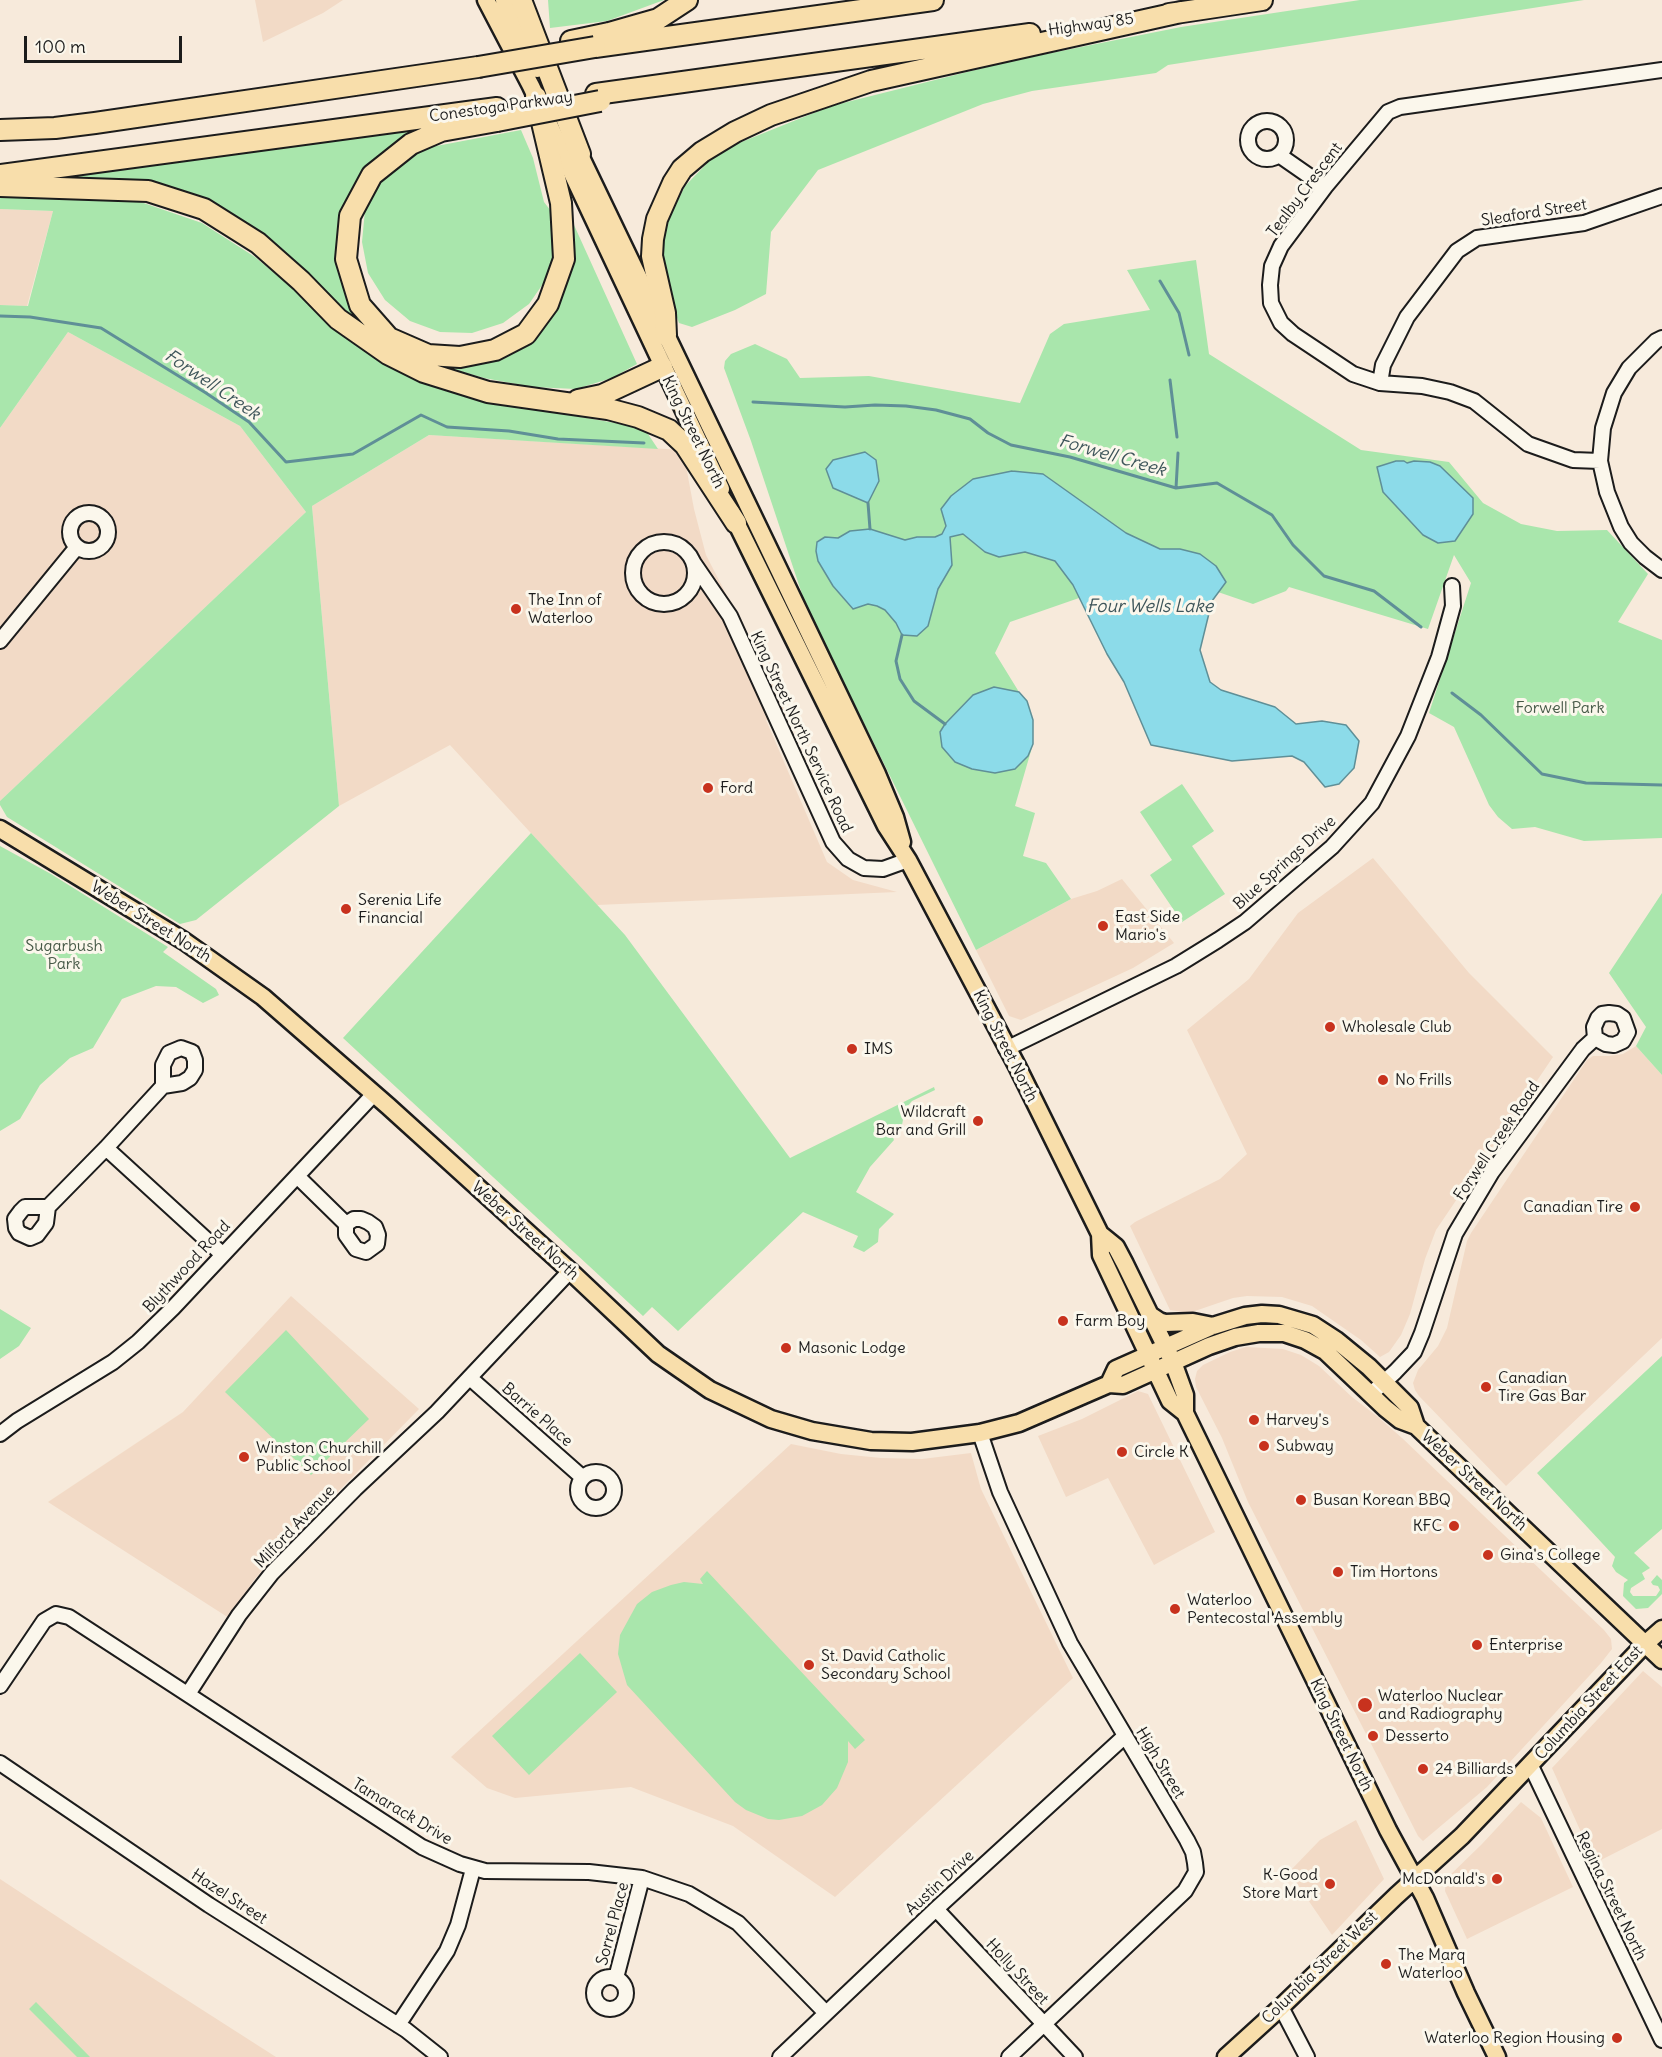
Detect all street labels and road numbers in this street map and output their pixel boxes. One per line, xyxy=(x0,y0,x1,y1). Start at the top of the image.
street label: Highway 85 xyxy=(1047,10,1135,40)
street label: Conestoga Parkway xyxy=(428,87,574,127)
street label: Tealby Crescent xyxy=(1263,139,1347,241)
street label: Sleaford Street xyxy=(1480,195,1588,231)
street label: King Street North xyxy=(657,372,729,492)
street label: King Street North Service Road xyxy=(746,628,856,836)
street label: Blue Springs Drive xyxy=(1230,812,1340,914)
street label: Weber Street North xyxy=(87,877,215,967)
street label: King Street North xyxy=(969,987,1041,1105)
street label: Forwell Creek Road xyxy=(1450,1078,1544,1204)
street label: Weber Street North xyxy=(467,1178,583,1284)
street label: Blythwood Road xyxy=(139,1217,235,1317)
street label: Barrie Place xyxy=(498,1379,576,1451)
street label: Weber Street North xyxy=(1417,1427,1531,1535)
street label: Milford Avenue xyxy=(251,1482,339,1572)
street label: Columbia Street East xyxy=(1531,1642,1647,1764)
street label: King Street North xyxy=(1305,1675,1377,1795)
street label: High Street xyxy=(1131,1724,1189,1802)
street label: Tamarack Drive xyxy=(349,1775,455,1849)
street label: Regina Street North xyxy=(1572,1829,1650,1963)
street label: Austin Drive xyxy=(902,1846,978,1920)
street label: Hazel Street xyxy=(187,1865,271,1929)
street label: Sorrel Place xyxy=(593,1880,633,1968)
street label: Columbia Street West xyxy=(1258,1908,1382,2028)
street label: Holly Street xyxy=(982,1935,1052,2009)

